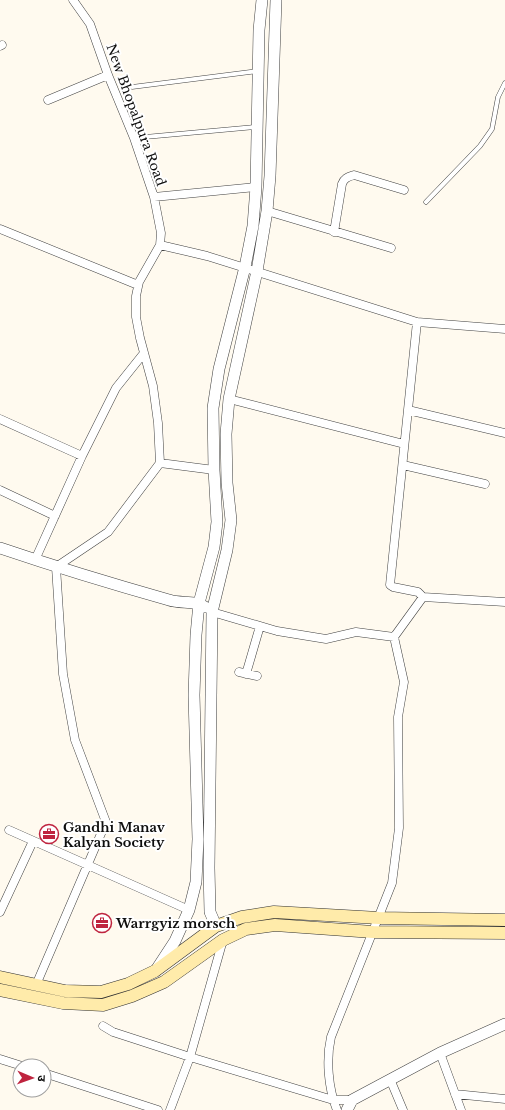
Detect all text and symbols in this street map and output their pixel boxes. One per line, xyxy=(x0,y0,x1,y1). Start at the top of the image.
street label: New Bhopalpura Road xyxy=(102,42,170,189)
place label: Gandhi Manav Kalyan Society xyxy=(63,819,166,851)
office icon: Gandhi Manav Kalyan Society xyxy=(38,823,60,845)
office icon: Warrgyiz morsch xyxy=(91,912,113,934)
place label: Warrgyiz morsch xyxy=(115,915,236,932)
north arrow xyxy=(12,1058,52,1098)
text: उ xyxy=(35,1075,49,1082)

